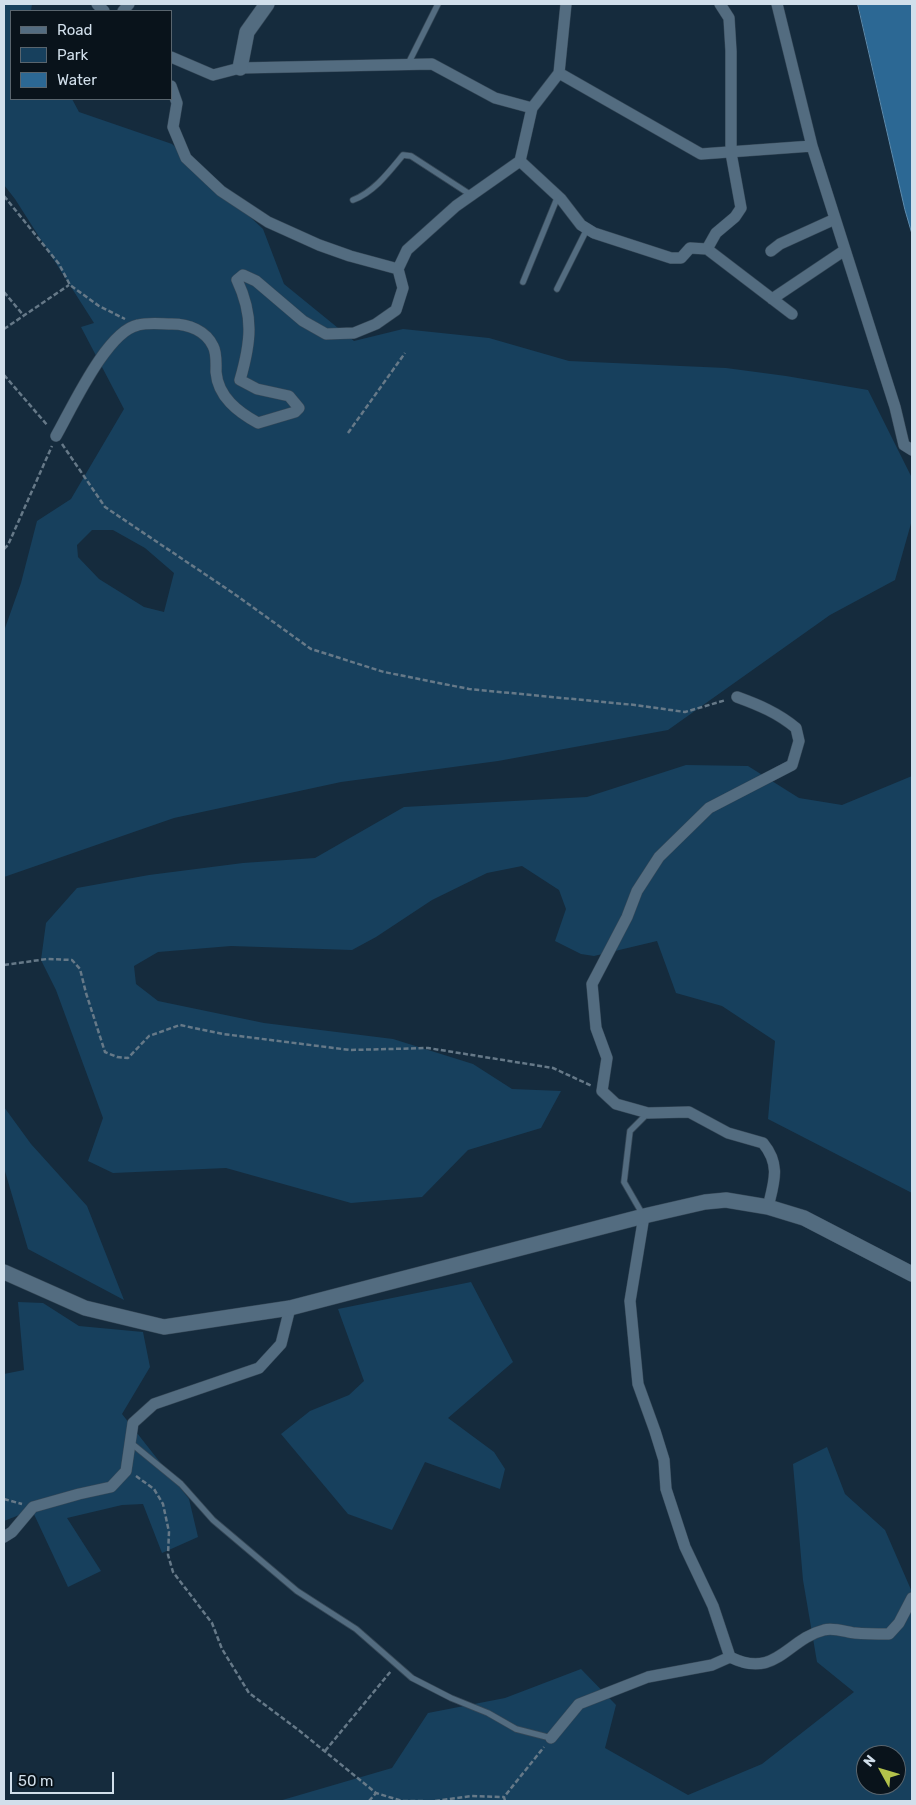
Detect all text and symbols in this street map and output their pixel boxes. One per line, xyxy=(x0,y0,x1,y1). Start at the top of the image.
legend xyxy=(10,10,172,100)
text: Road xyxy=(57,21,93,39)
text: Park xyxy=(57,46,88,64)
text: Water xyxy=(57,71,97,89)
north arrow xyxy=(856,1745,906,1795)
text: N xyxy=(860,1752,880,1770)
scale bar xyxy=(12,1762,116,1794)
text: 50 m xyxy=(18,1772,53,1790)

